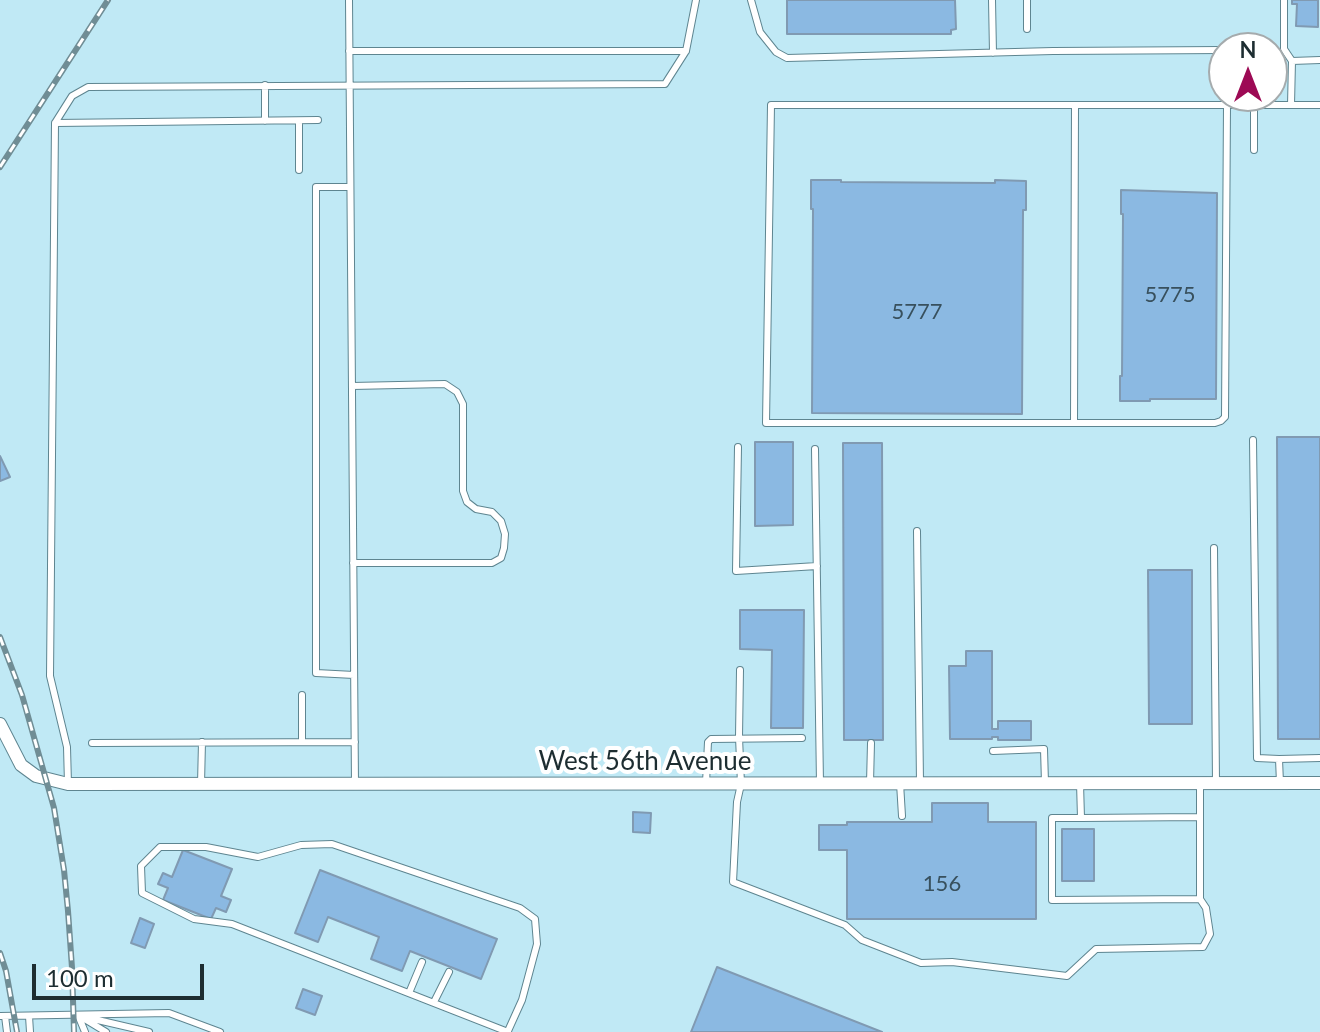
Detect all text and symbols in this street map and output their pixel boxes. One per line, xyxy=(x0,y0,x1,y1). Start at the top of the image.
north arrow xyxy=(1208,32,1288,112)
text: N xyxy=(1240,36,1256,63)
house number: 5775 xyxy=(1144,282,1196,308)
house number: 5777 xyxy=(891,299,943,325)
street label: West 56th Avenue xyxy=(538,746,752,778)
house number: 156 xyxy=(923,871,961,897)
scale bar xyxy=(36,948,208,998)
text: 100 m xyxy=(46,963,114,992)

